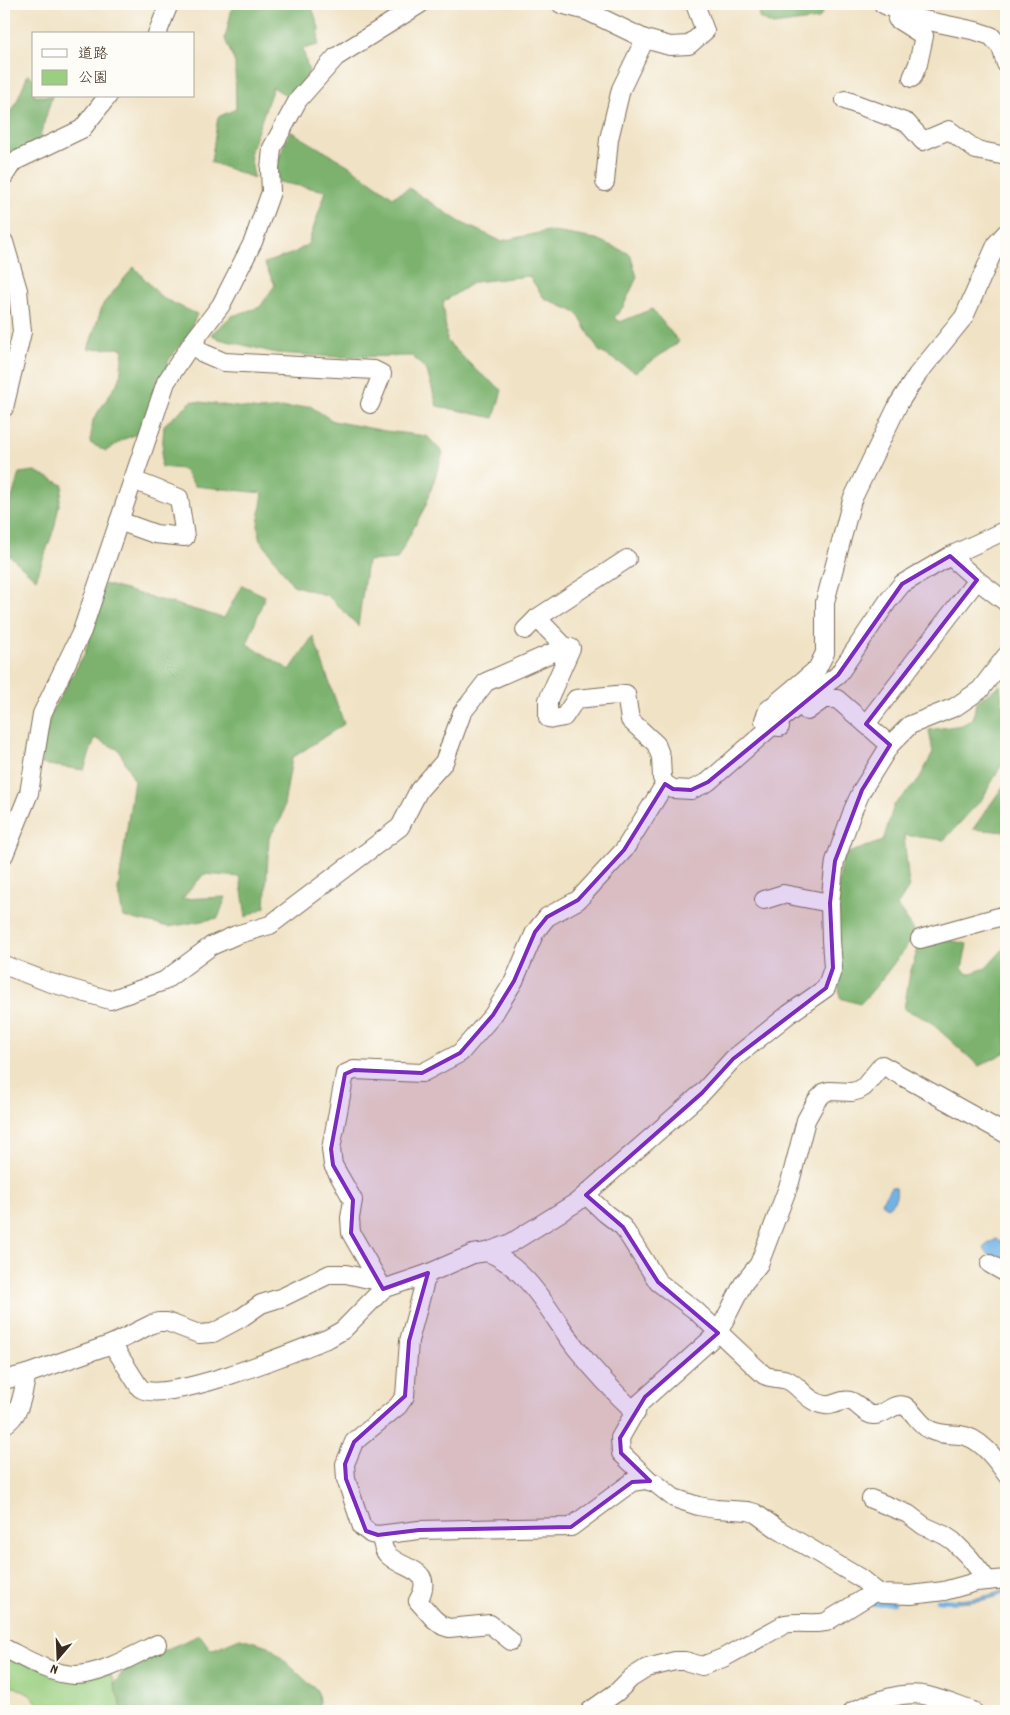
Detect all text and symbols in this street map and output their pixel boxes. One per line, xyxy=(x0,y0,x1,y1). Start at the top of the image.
legend xyxy=(32,32,195,98)
text: 道路 xyxy=(78,44,108,66)
text: 公園 xyxy=(78,68,108,90)
north arrow xyxy=(32,1632,82,1682)
text: N xyxy=(48,1658,61,1679)

